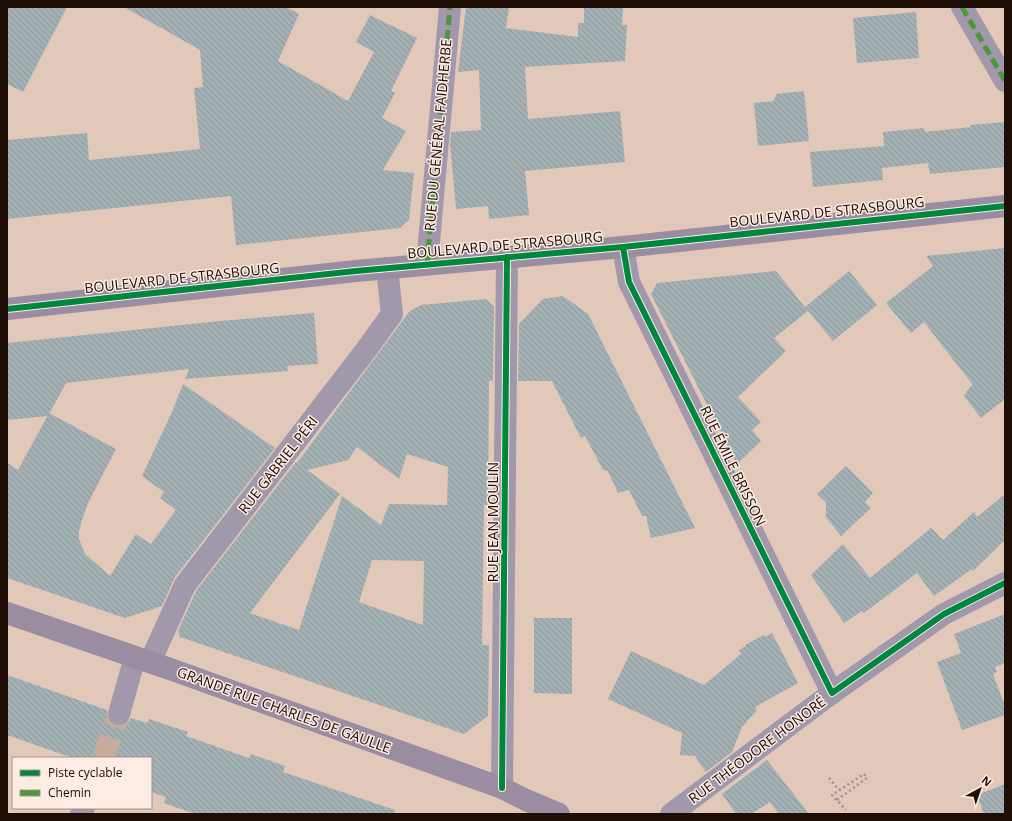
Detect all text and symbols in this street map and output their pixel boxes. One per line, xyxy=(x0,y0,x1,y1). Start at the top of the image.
street label: RUE DU GÉNÉRAL FAIDHERBE xyxy=(420,38,455,232)
street label: BOULEVARD DE STRASBOURG xyxy=(729,192,925,231)
street label: BOULEVARD DE STRASBOURG xyxy=(407,226,603,263)
street label: BOULEVARD DE STRASBOURG xyxy=(84,258,280,297)
street label: RUE ÉMILE BRISSON xyxy=(696,402,771,529)
street label: RUE GABRIEL PÉRI xyxy=(234,412,322,517)
street label: RUE JEAN MOULIN xyxy=(483,462,502,582)
street label: GRANDE RUE CHARLES DE GAULLE xyxy=(175,662,394,757)
street label: RUE THÉODORE HONORÉ xyxy=(684,692,829,807)
legend xyxy=(12,757,152,809)
text: Piste cyclable xyxy=(48,764,123,781)
north arrow xyxy=(960,769,1000,809)
text: N xyxy=(978,772,995,790)
text: Chemin xyxy=(48,784,91,801)

